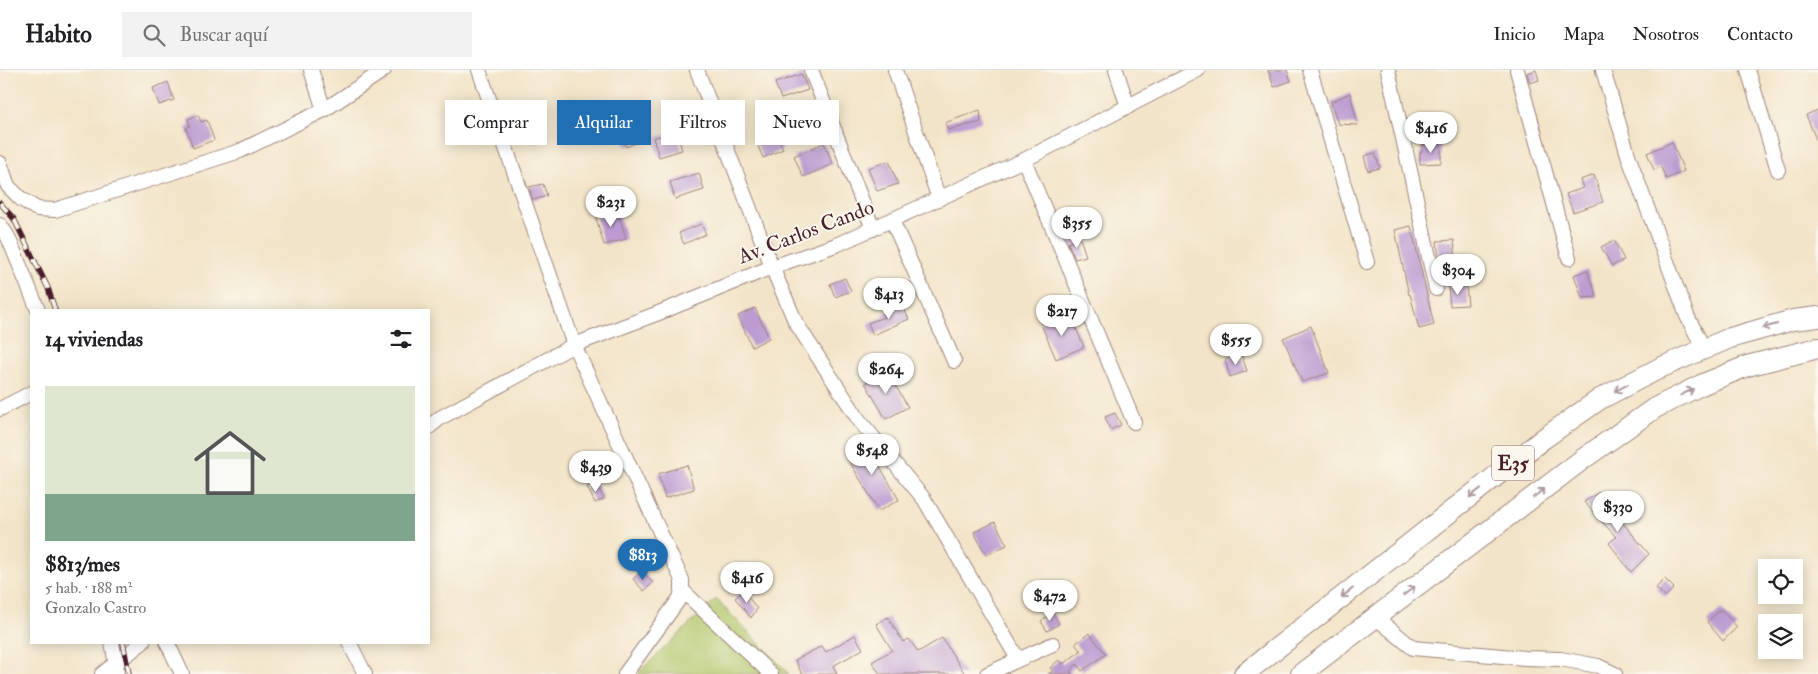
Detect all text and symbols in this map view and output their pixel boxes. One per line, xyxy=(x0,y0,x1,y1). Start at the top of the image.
search box xyxy=(122,12,472,57)
text: Habito xyxy=(25,19,92,50)
icon: search xyxy=(140,21,168,49)
text: Buscar aquí xyxy=(180,23,268,47)
text: Inicio xyxy=(1493,23,1535,46)
text: Mapa xyxy=(1563,23,1605,46)
text: Nosotros xyxy=(1633,23,1699,46)
text: Contacto xyxy=(1727,23,1793,46)
chip: Comprar xyxy=(445,100,547,145)
chip: Alquilar xyxy=(557,100,651,145)
chip: Filtros xyxy=(661,100,745,145)
chip: Nuevo xyxy=(755,100,839,145)
pin: $416 xyxy=(1401,112,1461,154)
text: $416 xyxy=(1415,118,1447,138)
pin: $231 xyxy=(581,186,641,228)
text: $231 xyxy=(596,192,626,212)
street label: Av. Carlos Cando xyxy=(733,194,878,271)
pin: $355 xyxy=(1047,206,1107,249)
text: $355 xyxy=(1062,213,1092,233)
pin: $304 xyxy=(1428,254,1488,296)
text: $304 xyxy=(1442,260,1474,280)
pin: $413 xyxy=(859,278,919,320)
text: $413 xyxy=(874,284,904,304)
pin: $217 xyxy=(1032,294,1092,337)
text: $217 xyxy=(1047,301,1077,321)
one-way arrow xyxy=(1763,322,1779,331)
pin: $555 xyxy=(1206,324,1266,366)
icon: filters xyxy=(387,325,415,353)
text: 14 viviendas xyxy=(45,326,143,353)
text: $555 xyxy=(1221,330,1251,350)
pin: $264 xyxy=(856,352,916,395)
text: $264 xyxy=(869,359,903,379)
one-way arrow xyxy=(1613,383,1628,393)
one-way arrow xyxy=(1679,387,1694,396)
icon: home xyxy=(185,418,275,508)
pin: $548 xyxy=(842,434,902,476)
text: $548 xyxy=(856,440,888,460)
road number: E35 xyxy=(1492,446,1534,480)
pin: $439 xyxy=(566,450,626,493)
text: $439 xyxy=(580,457,612,477)
one-way arrow xyxy=(1468,488,1482,498)
one-way arrow xyxy=(1532,488,1546,498)
pin: $330 xyxy=(1588,490,1648,533)
text: $330 xyxy=(1603,497,1633,517)
pin: $813 xyxy=(613,538,673,581)
text: $813 xyxy=(629,545,657,565)
text: $813/mes xyxy=(45,551,120,578)
map controls xyxy=(1758,559,1803,659)
button: locate xyxy=(1758,559,1803,604)
pin: $416 xyxy=(717,562,777,604)
text: $416 xyxy=(731,568,763,588)
text: 5 hab. · 188 m² xyxy=(45,578,132,598)
pin: $472 xyxy=(1020,580,1080,622)
text: $472 xyxy=(1034,586,1066,606)
one-way arrow xyxy=(1402,586,1415,597)
one-way arrow xyxy=(1341,588,1354,599)
text: Gonzalo Castro xyxy=(45,598,146,618)
button: layers xyxy=(1758,614,1803,659)

